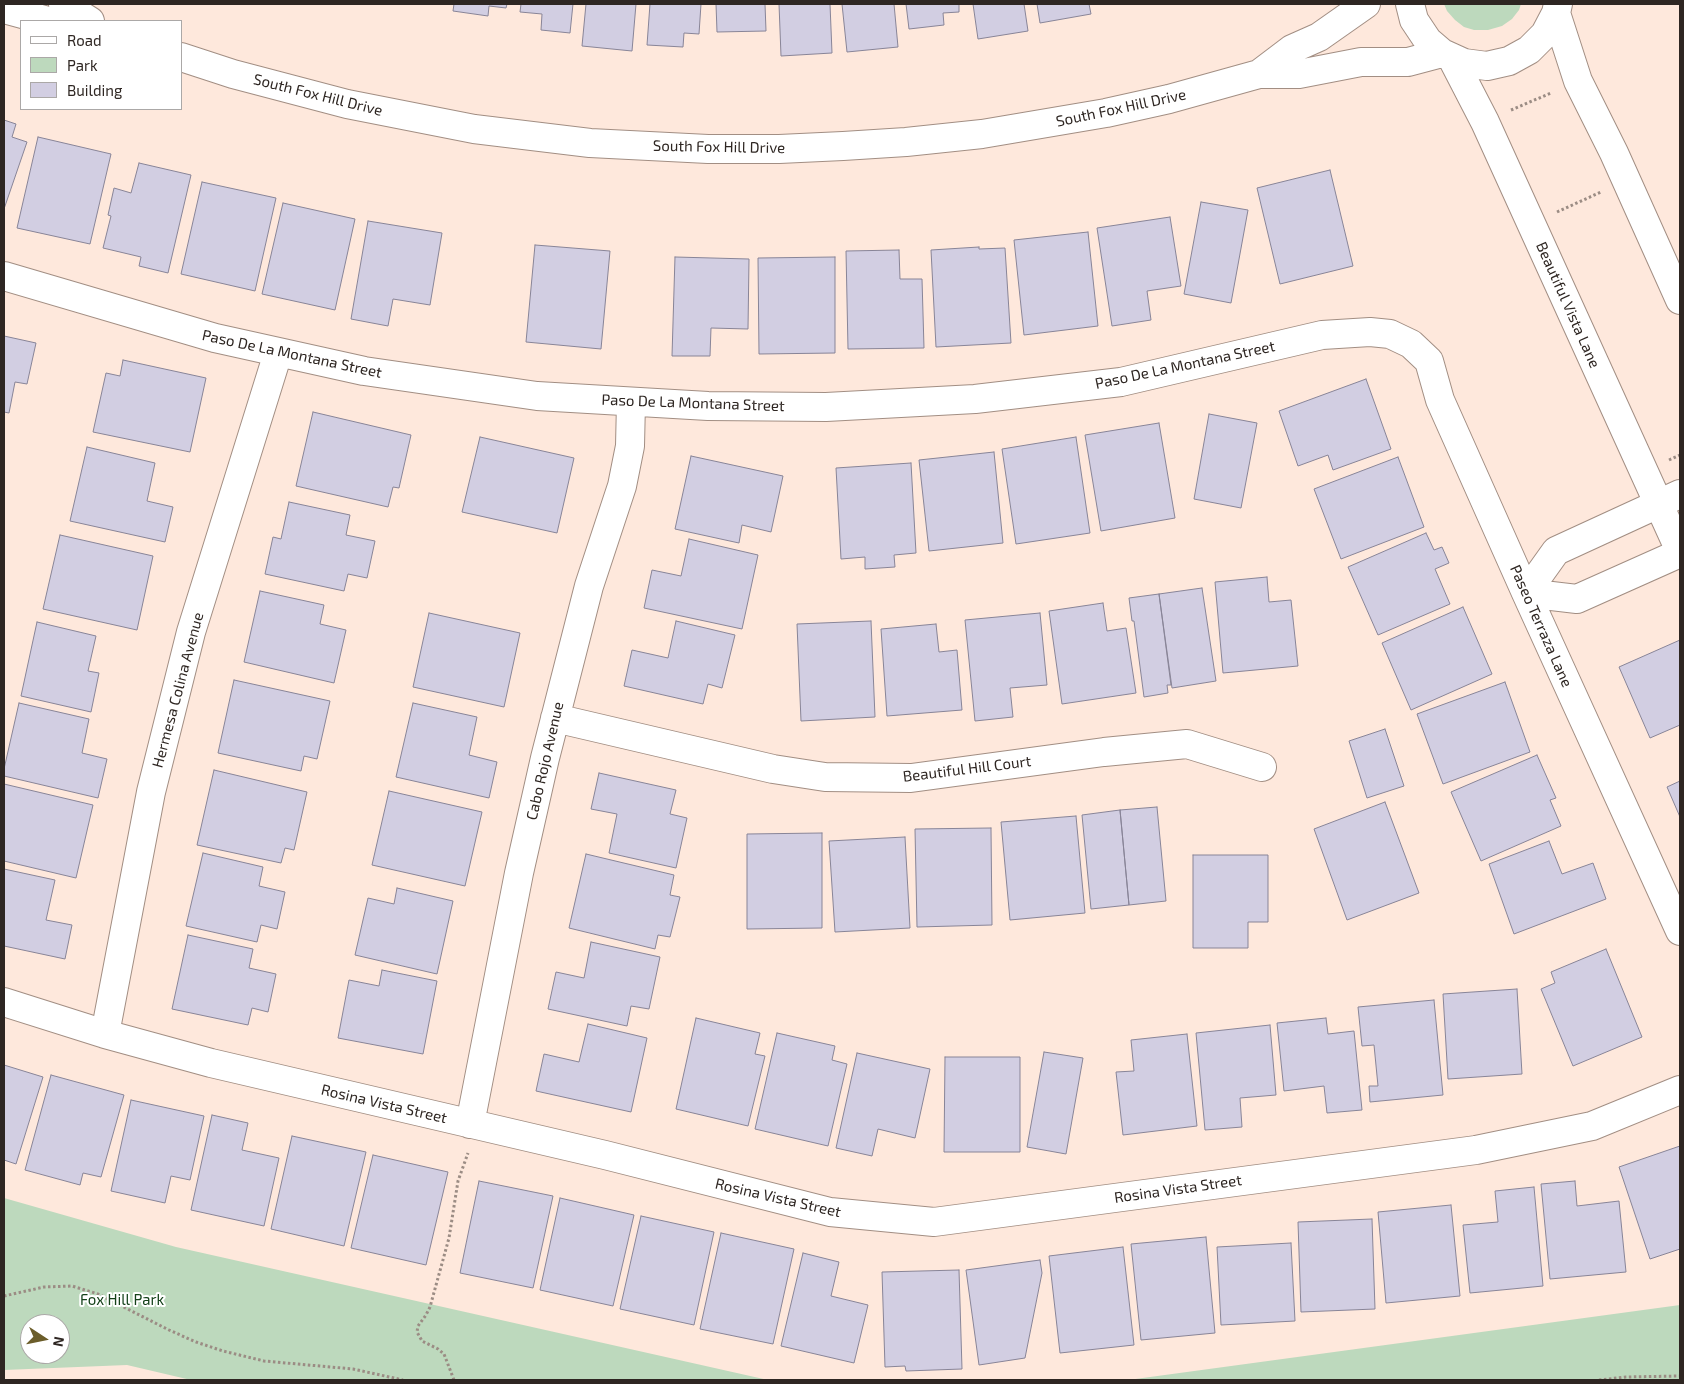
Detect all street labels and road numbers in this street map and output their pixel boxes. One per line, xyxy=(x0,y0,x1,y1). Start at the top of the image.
street label: South Fox Hill Drive xyxy=(252,70,384,120)
street label: South Fox Hill Drive xyxy=(1054,85,1188,131)
street label: South Fox Hill Drive xyxy=(653,137,785,157)
street label: Beautiful Vista Lane xyxy=(1532,239,1604,371)
street label: Paso De La Montana Street xyxy=(200,326,384,382)
street label: Paso De La Montana Street xyxy=(1093,337,1277,393)
street label: Paso De La Montana Street xyxy=(601,391,785,415)
street label: Paseo Terraza Lane xyxy=(1506,562,1576,690)
street label: Hermesa Colina Avenue xyxy=(149,610,207,770)
street label: Cabo Rojo Avenue xyxy=(523,700,567,822)
street label: Beautiful Hill Court xyxy=(902,752,1032,786)
street label: Rosina Vista Street xyxy=(319,1081,449,1127)
street label: Rosina Vista Street xyxy=(1113,1171,1243,1207)
street label: Rosina Vista Street xyxy=(713,1175,843,1221)

